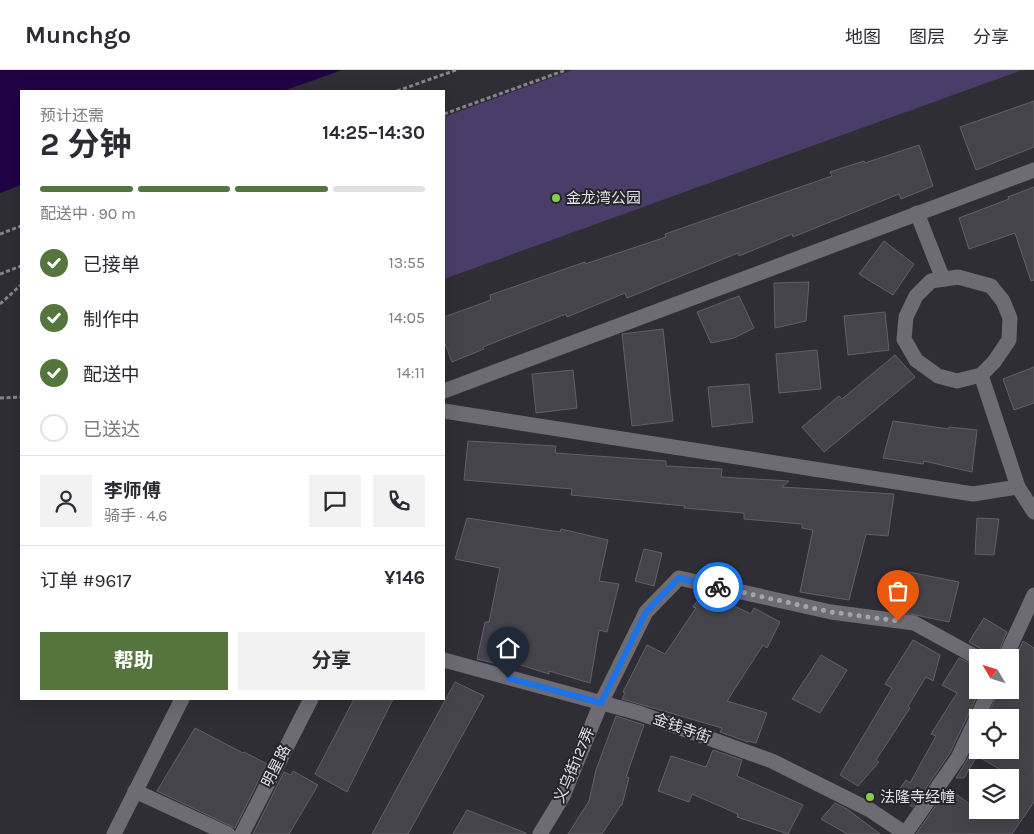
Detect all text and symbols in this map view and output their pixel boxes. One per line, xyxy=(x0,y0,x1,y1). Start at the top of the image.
text: Munchgo xyxy=(25,21,131,49)
text: 地图 xyxy=(845,26,881,48)
text: 图层 xyxy=(909,26,945,48)
text: 分享 xyxy=(973,26,1009,48)
text: 预计还需 xyxy=(40,106,104,125)
text: 14:25–14:30 xyxy=(322,122,425,144)
text: 2 分钟 xyxy=(40,126,131,163)
place label: 金龙湾公园 xyxy=(566,189,641,207)
marker: 金龙湾公园 xyxy=(550,192,562,204)
text: 配送中 · 90 m xyxy=(40,204,136,223)
icon: check xyxy=(40,249,68,277)
text: 13:55 xyxy=(389,253,425,272)
text: 已接单 xyxy=(83,254,140,276)
icon: check xyxy=(40,304,68,332)
text: 14:05 xyxy=(389,308,425,327)
text: 制作中 xyxy=(83,309,140,331)
icon: check xyxy=(40,359,68,387)
text: 14:11 xyxy=(397,363,425,382)
text: 配送中 xyxy=(83,364,140,386)
text: 已送达 xyxy=(83,419,140,441)
button: person xyxy=(40,475,92,527)
button: chat xyxy=(309,475,361,527)
button: phone xyxy=(373,475,425,527)
text: 李师傅 xyxy=(104,480,161,502)
text: 骑手 · 4.6 xyxy=(104,506,167,525)
courier xyxy=(693,562,743,612)
text: ¥146 xyxy=(384,567,425,589)
text: 订单 #9617 xyxy=(40,570,132,592)
pin xyxy=(877,570,919,621)
icon: bike xyxy=(704,573,732,601)
icon: bag xyxy=(884,577,912,605)
pin xyxy=(487,627,529,678)
button: 帮助 xyxy=(40,632,228,690)
button: 分享 xyxy=(238,632,425,690)
icon: home xyxy=(494,634,522,662)
north arrow xyxy=(969,649,1019,699)
map controls xyxy=(969,649,1019,819)
street label: 金钱寺街 xyxy=(651,709,713,747)
button: locate xyxy=(969,709,1019,759)
street label: 义乌街127弄 xyxy=(550,724,598,806)
street label: 明星路 xyxy=(258,742,294,790)
button: layers xyxy=(969,769,1019,819)
place label: 法隆寺经幢 xyxy=(880,788,955,806)
marker: 法隆寺经幢 xyxy=(864,791,876,803)

